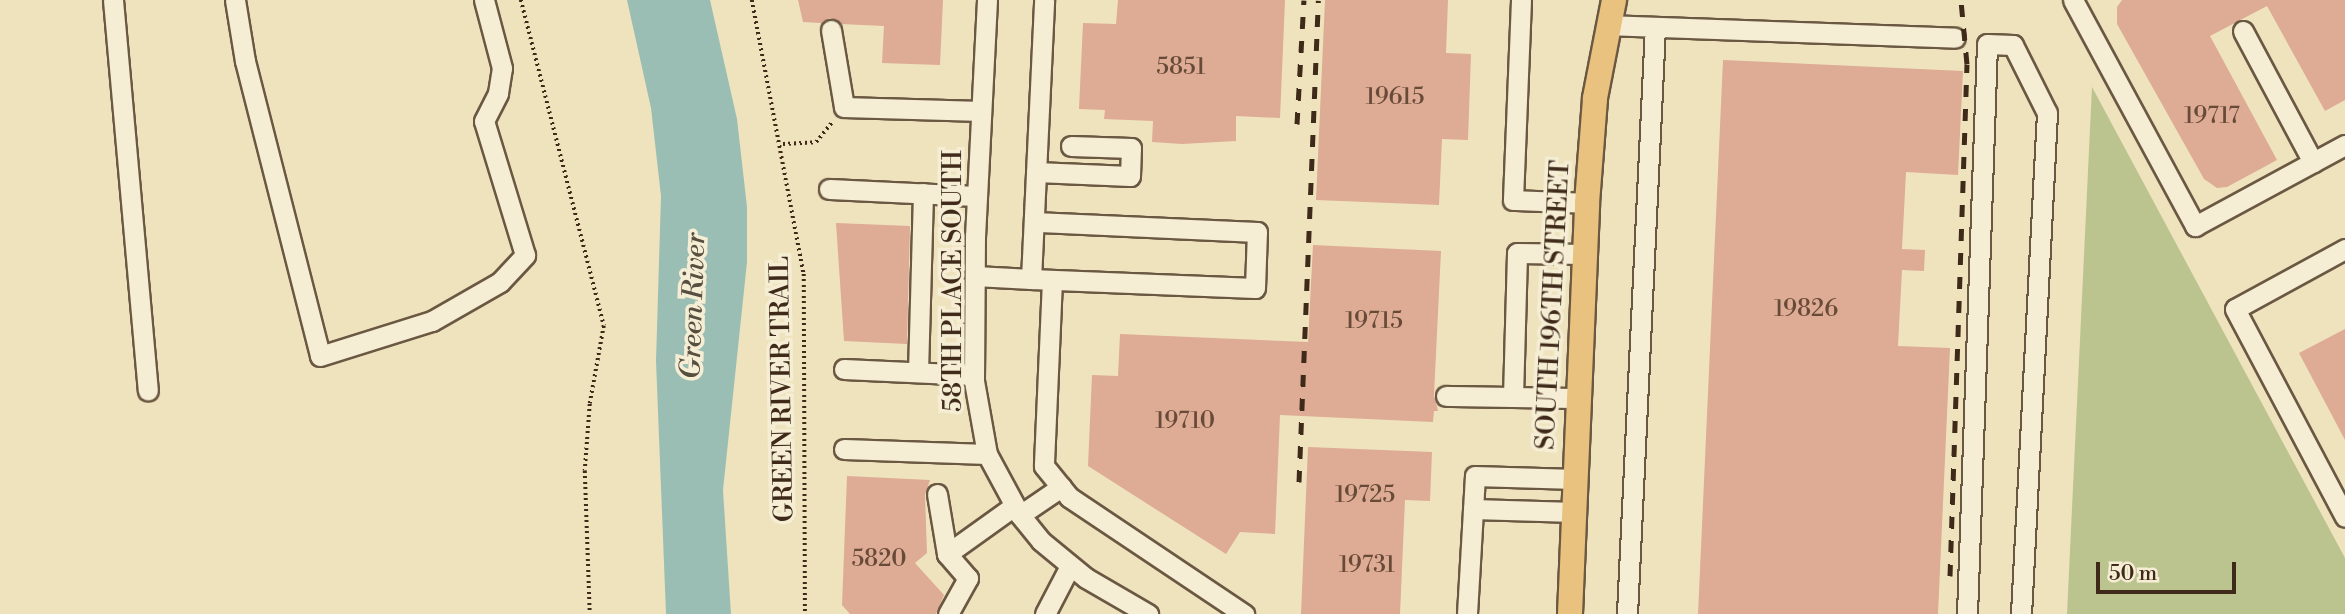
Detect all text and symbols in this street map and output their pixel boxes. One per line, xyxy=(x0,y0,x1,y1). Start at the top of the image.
house number: 5851 xyxy=(1156,53,1206,81)
house number: 19615 xyxy=(1366,83,1424,111)
house number: 19717 xyxy=(2184,102,2240,130)
street label: 58TH PLACE SOUTH xyxy=(938,150,970,412)
street label: SOUTH 196TH STREET xyxy=(1531,159,1577,451)
water label: Green River xyxy=(675,232,713,380)
street label: GREEN RIVER TRAIL xyxy=(765,256,801,522)
house number: 19826 xyxy=(1774,295,1838,323)
house number: 19715 xyxy=(1345,307,1403,335)
house number: 19710 xyxy=(1155,407,1215,435)
house number: 19725 xyxy=(1335,481,1395,509)
house number: 5820 xyxy=(851,545,907,573)
scale bar xyxy=(2100,548,2240,592)
house number: 19731 xyxy=(1339,551,1395,579)
text: 50 m xyxy=(2109,561,2157,587)

